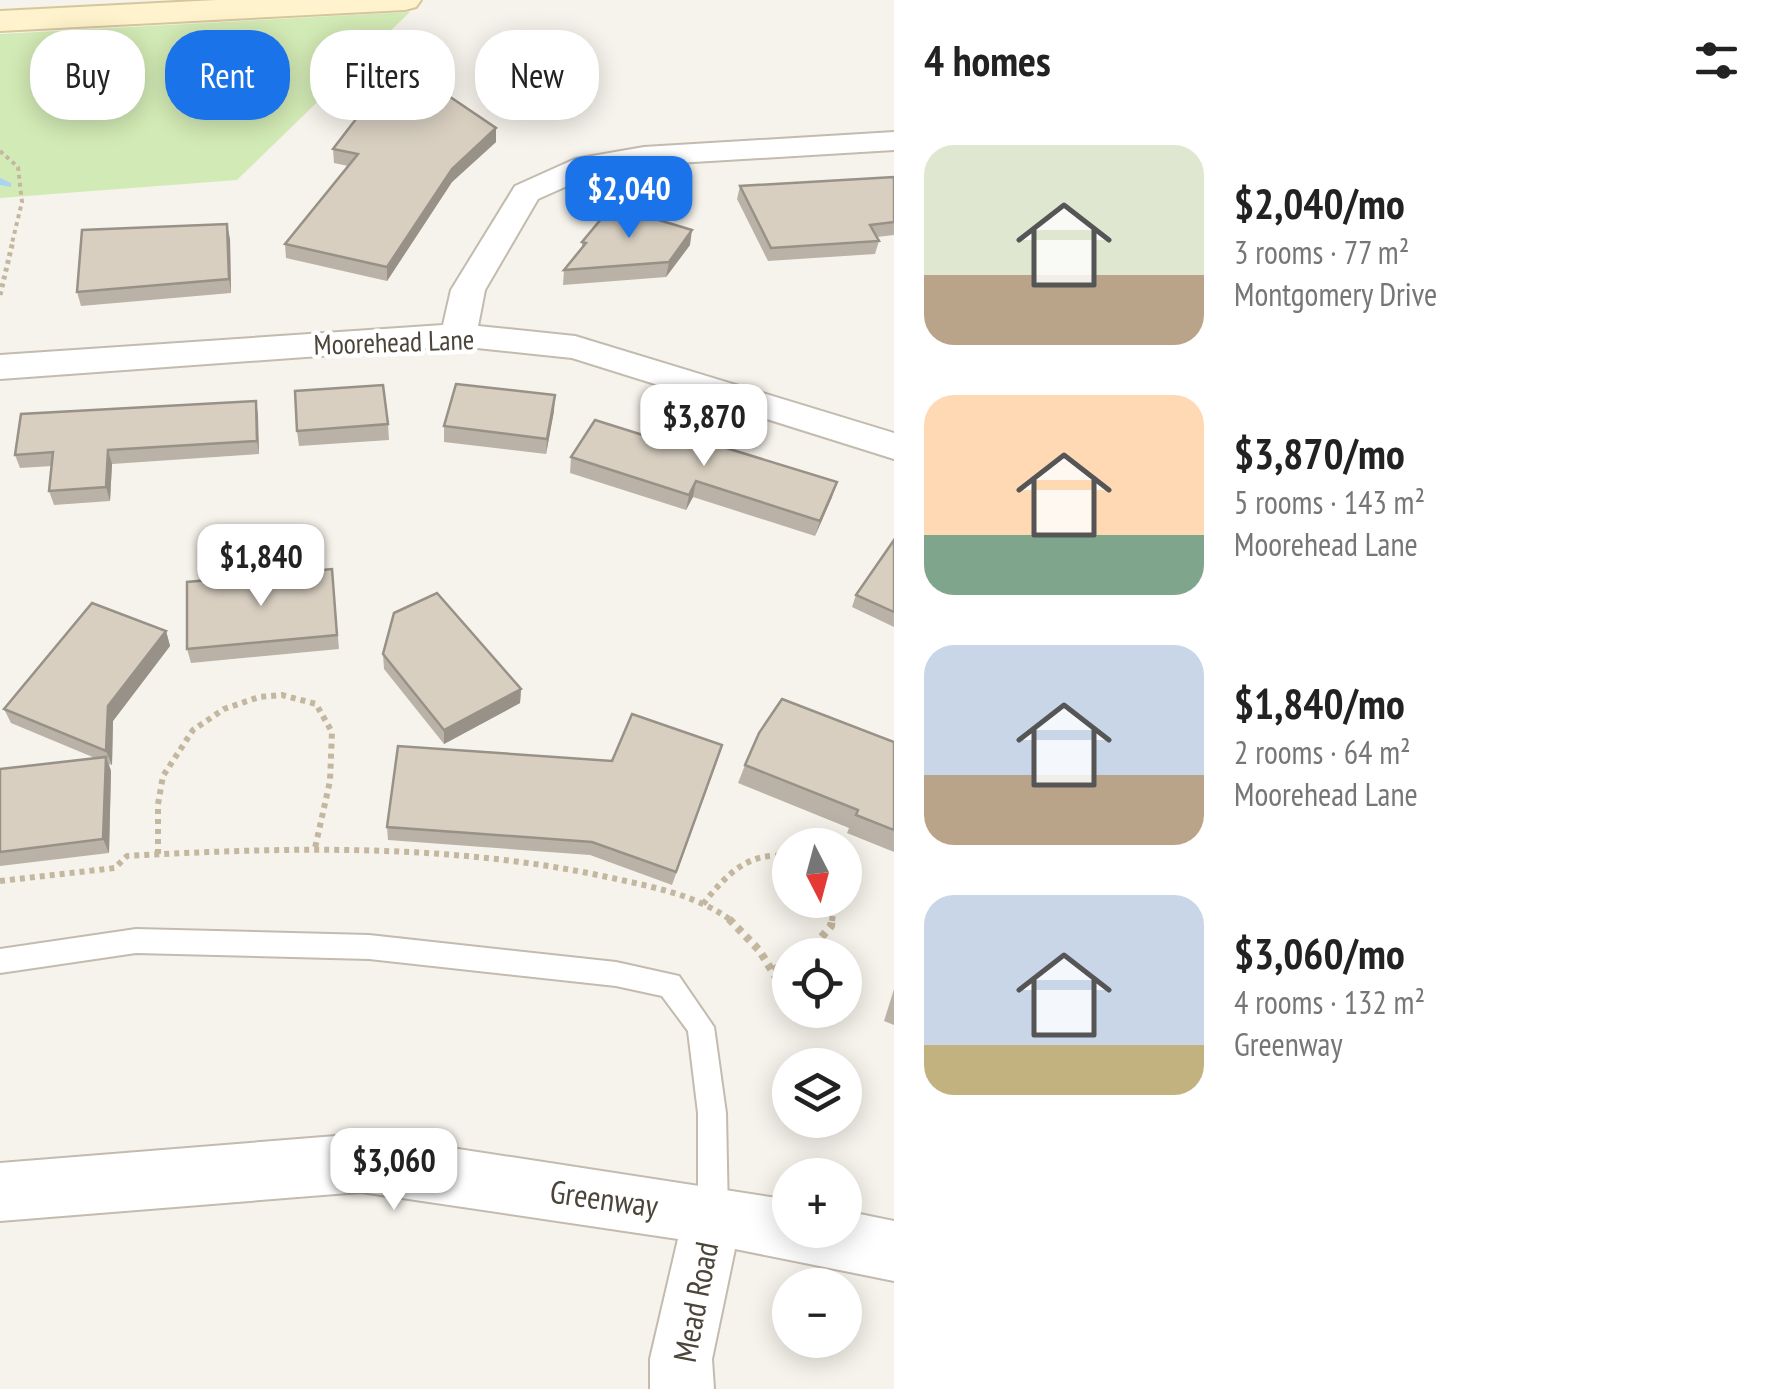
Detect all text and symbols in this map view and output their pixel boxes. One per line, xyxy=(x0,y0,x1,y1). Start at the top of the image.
chip: Buy xyxy=(30,30,145,120)
chip: Rent xyxy=(165,30,290,120)
chip: Filters xyxy=(310,30,455,120)
chip: New xyxy=(475,30,599,120)
text: 4 homes xyxy=(924,33,1051,88)
icon: filters xyxy=(1689,33,1744,88)
pin: $2,040 xyxy=(548,156,710,241)
text: $2,040 xyxy=(587,167,671,209)
text: $2,040/mo xyxy=(1234,176,1405,231)
icon: home xyxy=(1004,185,1124,305)
text: 3 rooms · 77 m² xyxy=(1234,231,1409,273)
text: Montgomery Drive xyxy=(1234,273,1437,315)
street label: Moorehead Lane xyxy=(313,320,475,363)
pin: $3,870 xyxy=(623,384,785,469)
text: $3,870 xyxy=(662,395,746,437)
text: $3,870/mo xyxy=(1234,426,1405,481)
icon: home xyxy=(1004,435,1124,555)
text: 5 rooms · 143 m² xyxy=(1234,481,1425,523)
text: Moorehead Lane xyxy=(1234,523,1418,565)
pin: $1,840 xyxy=(180,524,342,609)
text: $1,840 xyxy=(219,535,303,577)
text: $1,840/mo xyxy=(1234,676,1405,731)
icon: home xyxy=(1004,685,1124,805)
text: 2 rooms · 64 m² xyxy=(1234,731,1411,773)
text: Moorehead Lane xyxy=(1234,773,1418,815)
north arrow xyxy=(772,828,862,918)
map controls xyxy=(772,828,862,1358)
text: $3,060/mo xyxy=(1234,926,1405,981)
icon: home xyxy=(1004,935,1124,1055)
button: locate xyxy=(772,938,862,1028)
text: 4 rooms · 132 m² xyxy=(1234,981,1425,1023)
text: Greenway xyxy=(1234,1023,1342,1065)
button: layers xyxy=(772,1048,862,1138)
pin: $3,060 xyxy=(313,1128,475,1213)
text: $3,060 xyxy=(352,1139,436,1181)
button: + xyxy=(772,1158,862,1248)
street label: Greenway xyxy=(548,1170,661,1226)
street label: Mead Road xyxy=(663,1238,727,1366)
button: − xyxy=(772,1268,862,1358)

